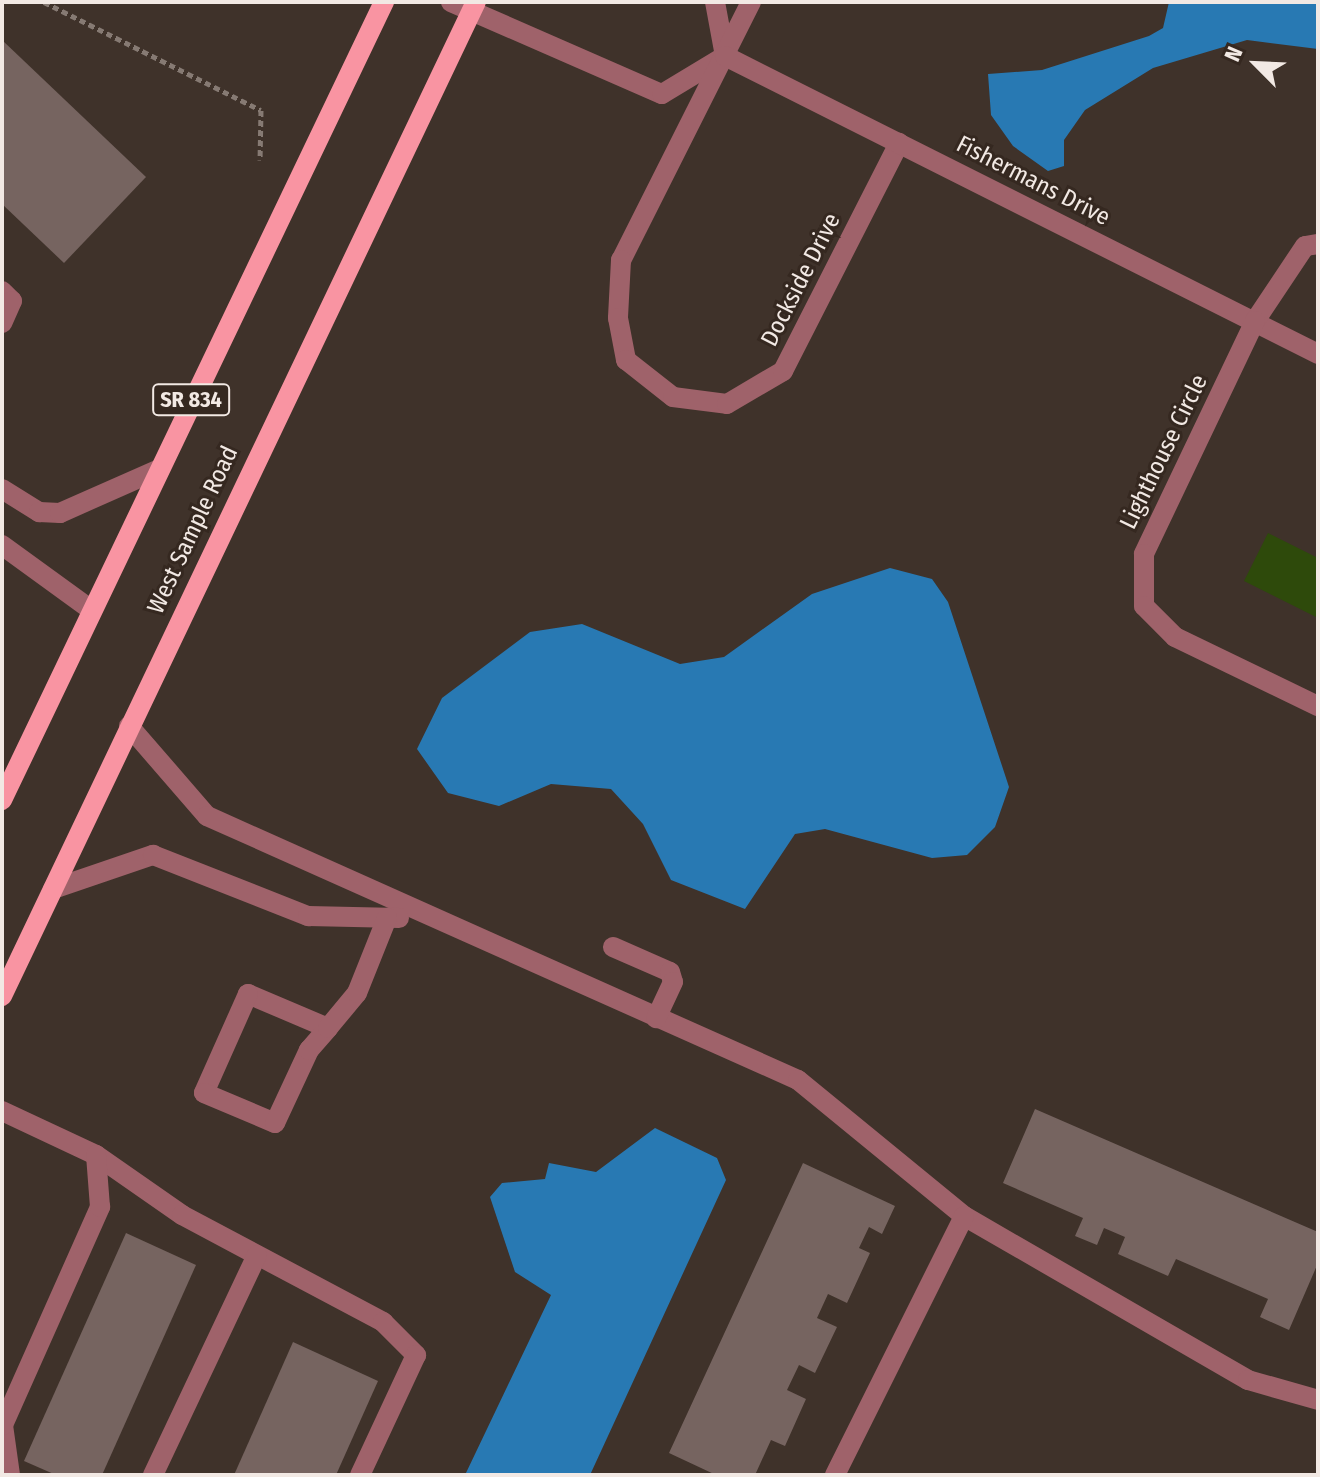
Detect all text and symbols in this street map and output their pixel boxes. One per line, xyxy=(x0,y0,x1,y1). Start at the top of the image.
north arrow xyxy=(1216,24,1296,104)
text: N xyxy=(1219,43,1249,66)
street label: Fishermans Drive xyxy=(951,130,1115,232)
street label: Dockside Drive xyxy=(755,209,847,351)
street label: Lighthouse Circle xyxy=(1114,370,1214,534)
road number: SR 834 xyxy=(151,382,231,418)
street label: West Sample Road xyxy=(142,442,244,618)

